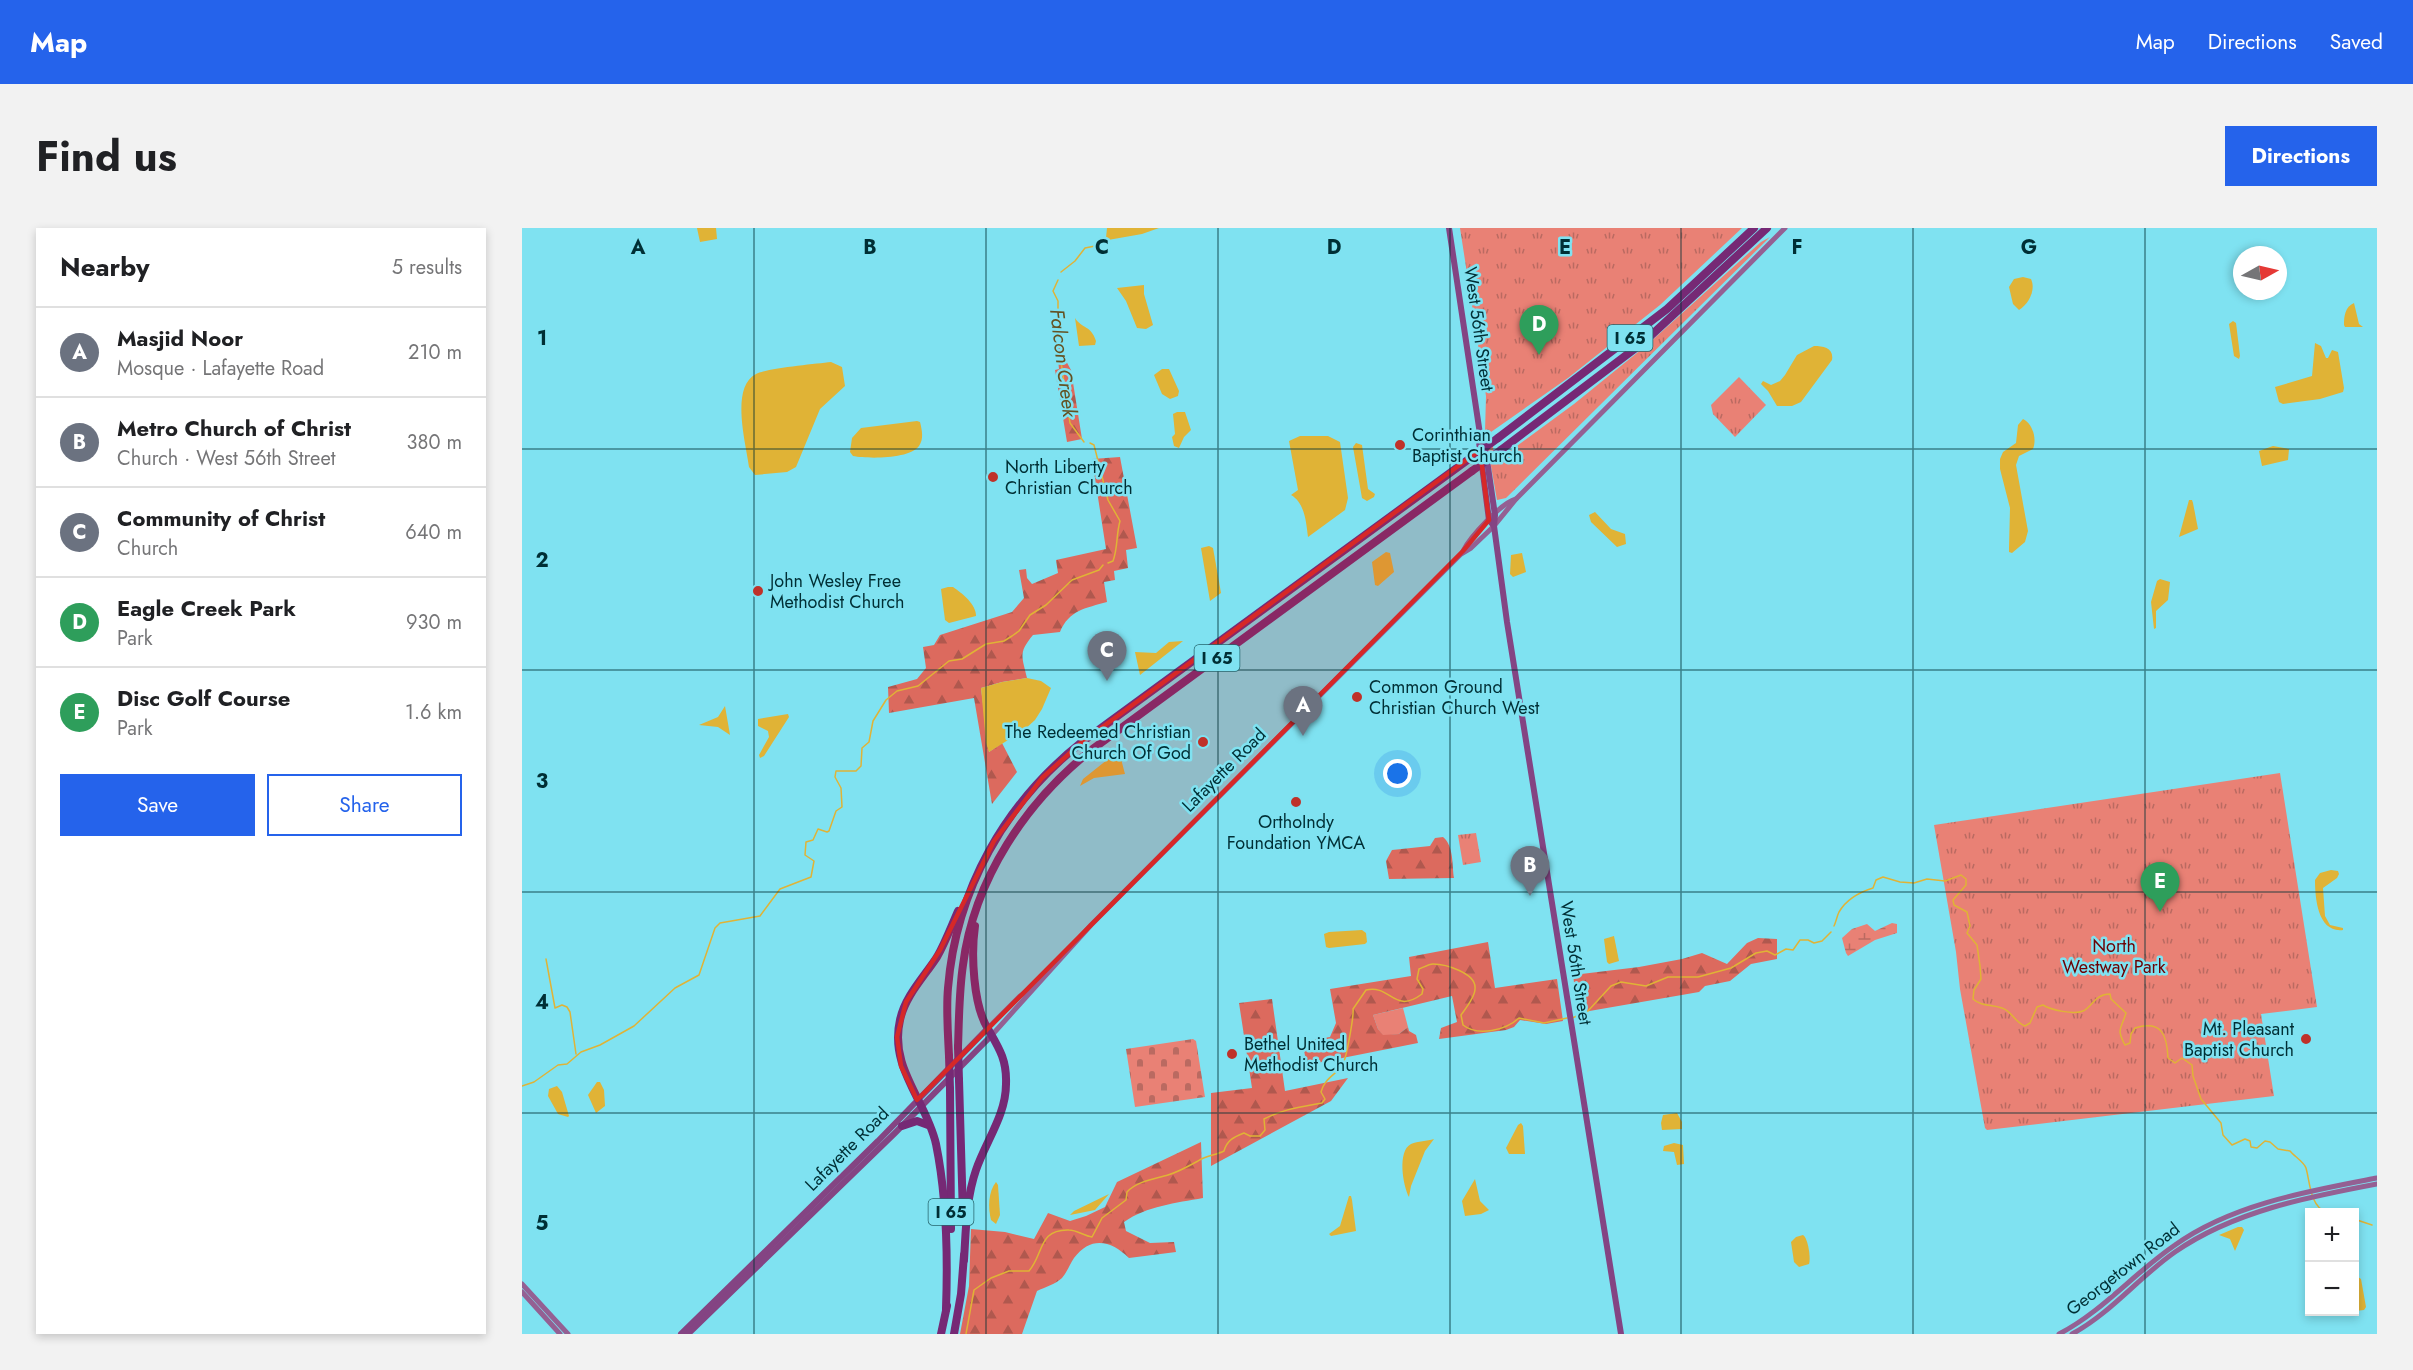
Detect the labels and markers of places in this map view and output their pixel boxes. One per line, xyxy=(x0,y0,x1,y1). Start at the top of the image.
pin: D xyxy=(1520,306,1558,355)
place label: Corinthian Baptist Church xyxy=(1412,422,1522,469)
marker: Corinthian Baptist Church xyxy=(1393,438,1407,452)
place label: North Liberty Christian Church xyxy=(1005,454,1133,501)
marker: North Liberty Christian Church xyxy=(986,470,1000,484)
place label: John Wesley Free Methodist Church xyxy=(768,568,905,615)
marker: John Wesley Free Methodist Church xyxy=(751,584,765,598)
pin: C xyxy=(1088,632,1126,681)
place label: Common Ground Christian Church West xyxy=(1369,674,1540,721)
pin: A xyxy=(1284,686,1322,736)
marker: Common Ground Christian Church West xyxy=(1350,690,1364,704)
place label: The Redeemed Christian Church Of God xyxy=(1004,719,1191,766)
marker: The Redeemed Christian Church Of God xyxy=(1196,735,1210,749)
marker: OrthoIndy Foundation YMCA xyxy=(1289,795,1303,809)
place label: OrthoIndy Foundation YMCA xyxy=(1227,809,1365,856)
pin: B xyxy=(1510,846,1550,896)
pin: E xyxy=(2140,862,2180,912)
place label: Mt. Pleasant Baptist Church xyxy=(2184,1016,2295,1063)
place label: Bethel United Methodist Church xyxy=(1244,1031,1379,1078)
marker: Mt. Pleasant Baptist Church xyxy=(2299,1032,2313,1046)
marker: Bethel United Methodist Church xyxy=(1225,1047,1239,1061)

